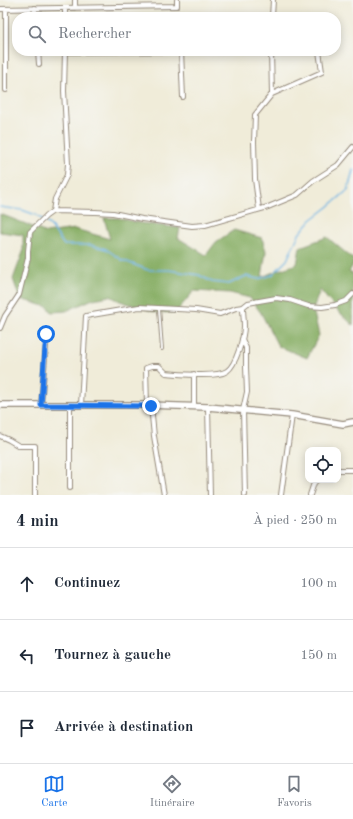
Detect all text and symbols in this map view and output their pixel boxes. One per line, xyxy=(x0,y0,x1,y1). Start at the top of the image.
search box xyxy=(12,12,341,56)
icon: search xyxy=(26,23,48,45)
text: Rechercher xyxy=(58,27,131,42)
route start xyxy=(37,325,55,343)
route end xyxy=(142,397,160,415)
map controls xyxy=(305,447,341,483)
button: locate xyxy=(305,447,341,483)
text: 4 min xyxy=(16,513,59,530)
text: À pied · 250 m xyxy=(253,514,337,527)
icon: ahead xyxy=(16,573,38,595)
text: Continuez xyxy=(54,576,120,591)
text: 100 m xyxy=(300,577,337,590)
icon: left xyxy=(16,645,38,667)
text: Tournez à gauche xyxy=(54,648,171,663)
text: 150 m xyxy=(300,649,337,662)
icon: arrive xyxy=(16,717,38,739)
text: Arrivée à destination xyxy=(54,720,193,735)
tab: Carte xyxy=(41,773,67,811)
tab: Itinéraire xyxy=(150,773,195,811)
tab: Favoris xyxy=(277,773,312,811)

